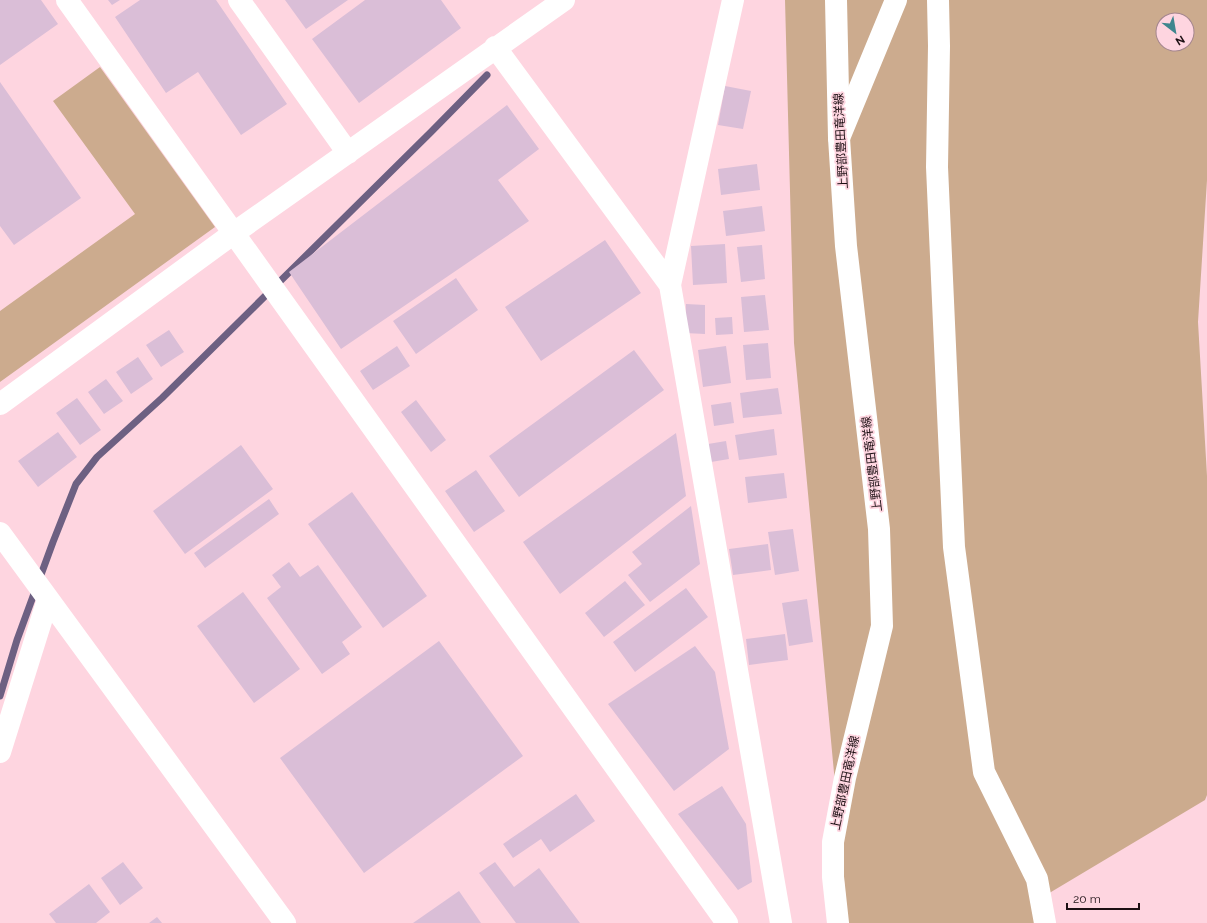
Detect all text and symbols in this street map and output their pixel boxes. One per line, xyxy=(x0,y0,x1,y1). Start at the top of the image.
north arrow xyxy=(1155,12,1195,52)
text: N xyxy=(1173,32,1187,48)
street label: 上野部豊田竜洋線 xyxy=(831,93,851,189)
street label: 上野部豊田竜洋線 xyxy=(859,415,885,513)
street label: 上野部豊田竜洋線 xyxy=(828,735,862,831)
scale bar xyxy=(1067,885,1139,911)
text: 20 m xyxy=(1073,892,1101,906)

